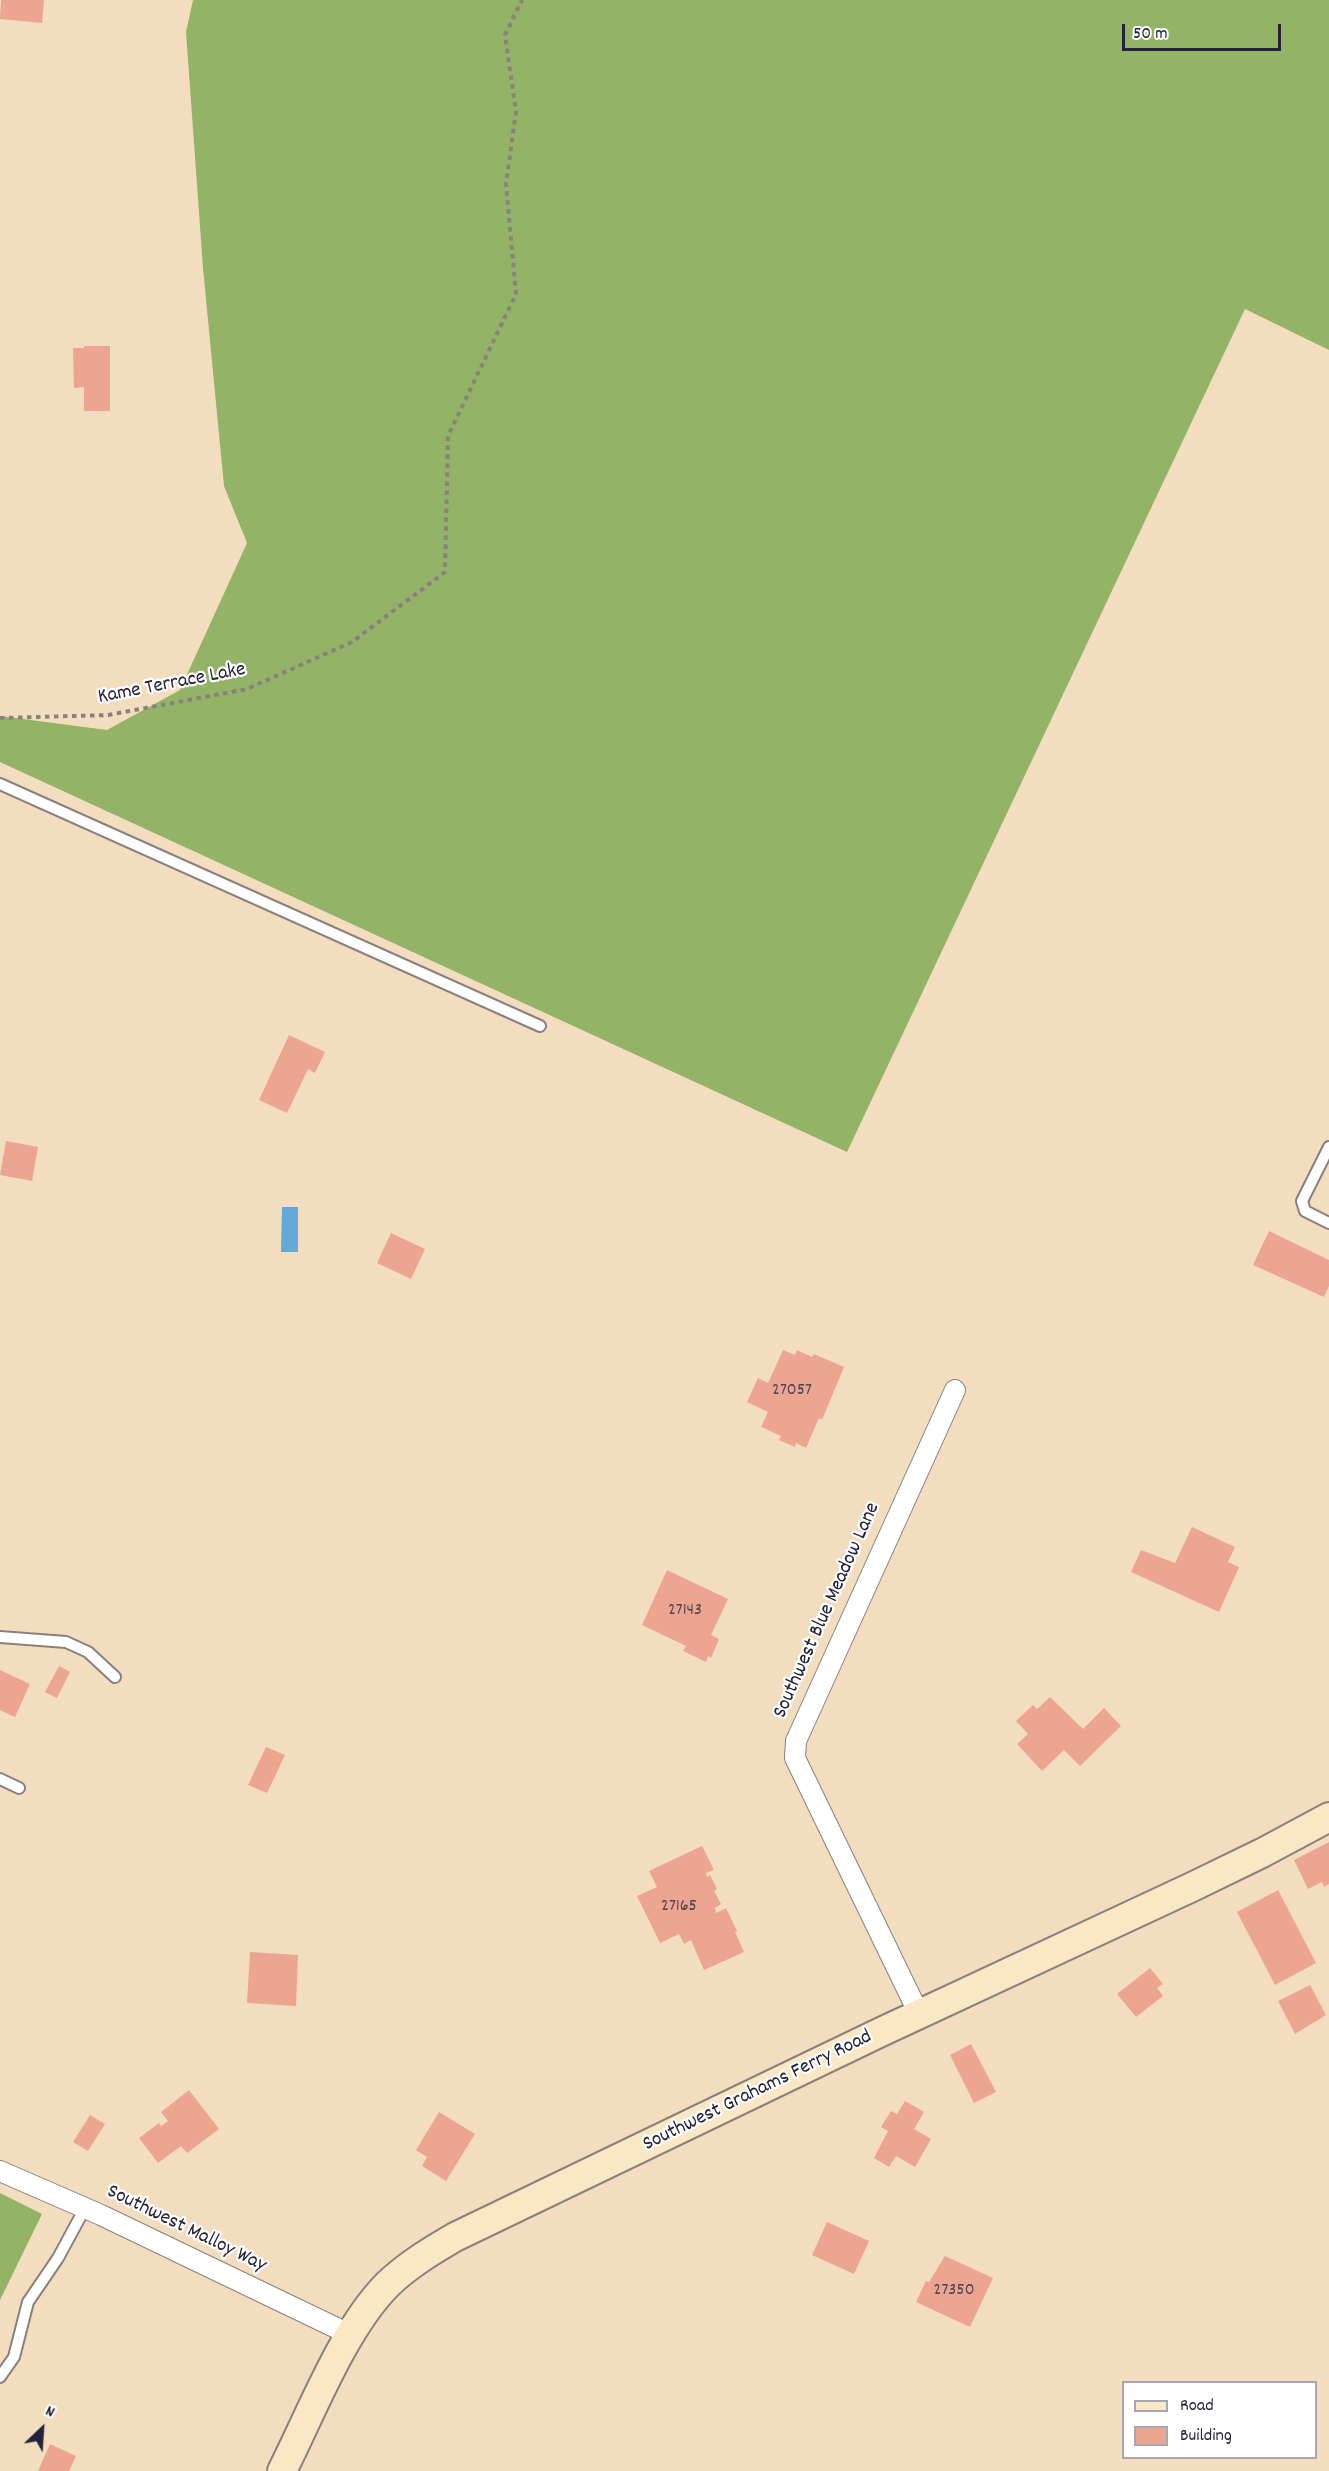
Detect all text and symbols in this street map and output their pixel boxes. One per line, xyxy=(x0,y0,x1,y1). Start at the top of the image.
scale bar xyxy=(1125,12,1284,50)
text: 50 m xyxy=(1133,22,1168,47)
street label: Kame Terrace Lake xyxy=(96,658,248,712)
house number: 27057 xyxy=(772,1381,812,1403)
street label: Southwest Blue Meadow Lane xyxy=(769,1499,887,1723)
house number: 27143 xyxy=(668,1601,702,1623)
house number: 27165 xyxy=(661,1897,697,1919)
street label: Southwest Grahams Ferry Road xyxy=(639,2025,877,2159)
street label: Southwest Malloy Way xyxy=(102,2180,270,2280)
house number: 27350 xyxy=(934,2281,974,2303)
legend xyxy=(1122,2381,1317,2459)
text: Road xyxy=(1180,2394,1214,2419)
north arrow xyxy=(12,2399,72,2459)
text: N xyxy=(41,2400,58,2424)
text: Building xyxy=(1180,2424,1232,2449)

